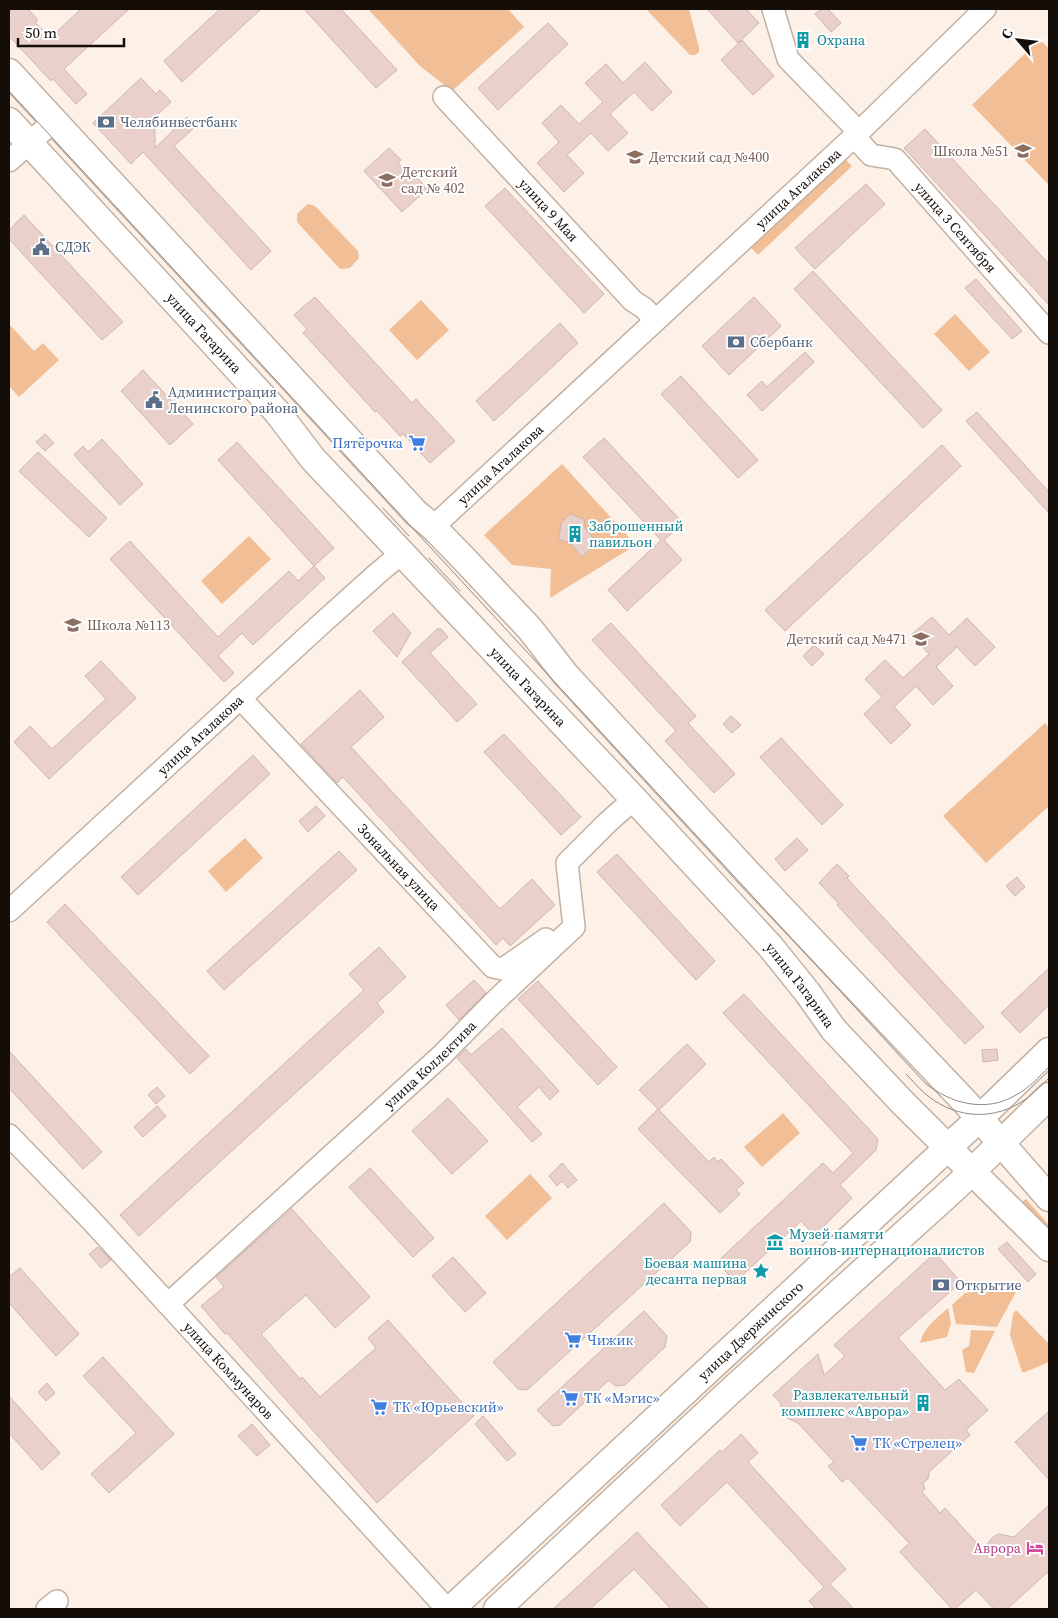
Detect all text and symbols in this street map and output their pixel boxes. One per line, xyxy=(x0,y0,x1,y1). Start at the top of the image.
scale bar xyxy=(18,15,124,47)
north arrow xyxy=(993,15,1043,65)
text: 50 m xyxy=(25,22,57,43)
text: С xyxy=(996,25,1018,42)
building icon: Охрана xyxy=(793,30,813,50)
place label: Охрана xyxy=(817,30,866,50)
bank icon: Челябинвестбанк xyxy=(96,112,116,132)
place label: Челябинвестбанк xyxy=(120,112,237,132)
place label: Школа №51 xyxy=(933,141,1009,161)
school or university icon: Школа №51 xyxy=(1013,141,1033,161)
street label: улица Агалакова xyxy=(751,143,846,233)
school or university icon: Детский сад №400 xyxy=(625,147,645,167)
place label: Детский сад №400 xyxy=(649,147,769,167)
place label: Детский сад № 402 xyxy=(401,162,465,198)
school or university icon: Детский сад № 402 xyxy=(377,170,397,190)
street label: улица 9 Мая xyxy=(514,174,583,246)
street label: улица 3 Сентября xyxy=(910,177,1001,277)
public building icon: СДЭК xyxy=(31,237,51,257)
place label: СДЭК xyxy=(55,237,92,257)
street label: улица Гагарина xyxy=(162,288,247,378)
bank icon: Сбербанк xyxy=(726,332,746,352)
place label: Сбербанк xyxy=(750,332,813,352)
place label: Администрация Ленинского района xyxy=(168,382,299,418)
public building icon: Администрация Ленинского района xyxy=(144,390,164,410)
street label: улица Агалакова xyxy=(453,419,548,509)
place label: Пятёрочка xyxy=(332,433,404,453)
supermarket icon: Пятёрочка xyxy=(407,433,427,453)
place label: Заброшенный павильон xyxy=(589,516,684,552)
building icon: Заброшенный павильон xyxy=(565,524,585,544)
school or university icon: Школа №113 xyxy=(63,615,83,635)
place label: Школа №113 xyxy=(87,615,170,635)
place label: Детский сад №471 xyxy=(787,629,907,649)
school or university icon: Детский сад №471 xyxy=(911,629,931,649)
street label: улица Гагарина xyxy=(485,642,571,732)
street label: улица Агалакова xyxy=(153,690,248,780)
street label: Зональная улица xyxy=(353,819,445,916)
street label: улица Гагарина xyxy=(761,938,840,1033)
street label: улица Коллектива xyxy=(379,1015,481,1113)
place label: Музей памяти воинов-интернационалистов xyxy=(789,1224,985,1260)
museum icon: Музей памяти воинов-интернационалистов xyxy=(765,1232,785,1252)
place label: Боевая машина десанта первая xyxy=(644,1253,748,1289)
place icon: Боевая машина десанта первая xyxy=(751,1261,771,1281)
bank icon: Открытие xyxy=(931,1275,951,1295)
place label: Открытие xyxy=(955,1275,1022,1295)
street label: улица Дзержинского xyxy=(694,1276,808,1385)
street label: улица Коммунаров xyxy=(179,1317,278,1424)
supermarket icon: Чижик xyxy=(563,1330,583,1350)
place label: Чижик xyxy=(587,1330,633,1350)
place label: Развлекательный комплекс «Аврора» xyxy=(781,1385,909,1421)
supermarket icon: ТК «Мэгис» xyxy=(560,1388,580,1408)
place label: ТК «Мэгис» xyxy=(584,1388,660,1408)
building icon: Развлекательный комплекс «Аврора» xyxy=(913,1393,933,1413)
supermarket icon: ТК «Юрьевский» xyxy=(369,1397,389,1417)
place label: ТК «Юрьевский» xyxy=(393,1397,504,1417)
supermarket icon: ТК «Стрелец» xyxy=(849,1433,869,1453)
place label: ТК «Стрелец» xyxy=(873,1433,962,1453)
place label: Аврора xyxy=(973,1538,1022,1558)
hotel icon: Аврора xyxy=(1025,1538,1045,1558)

